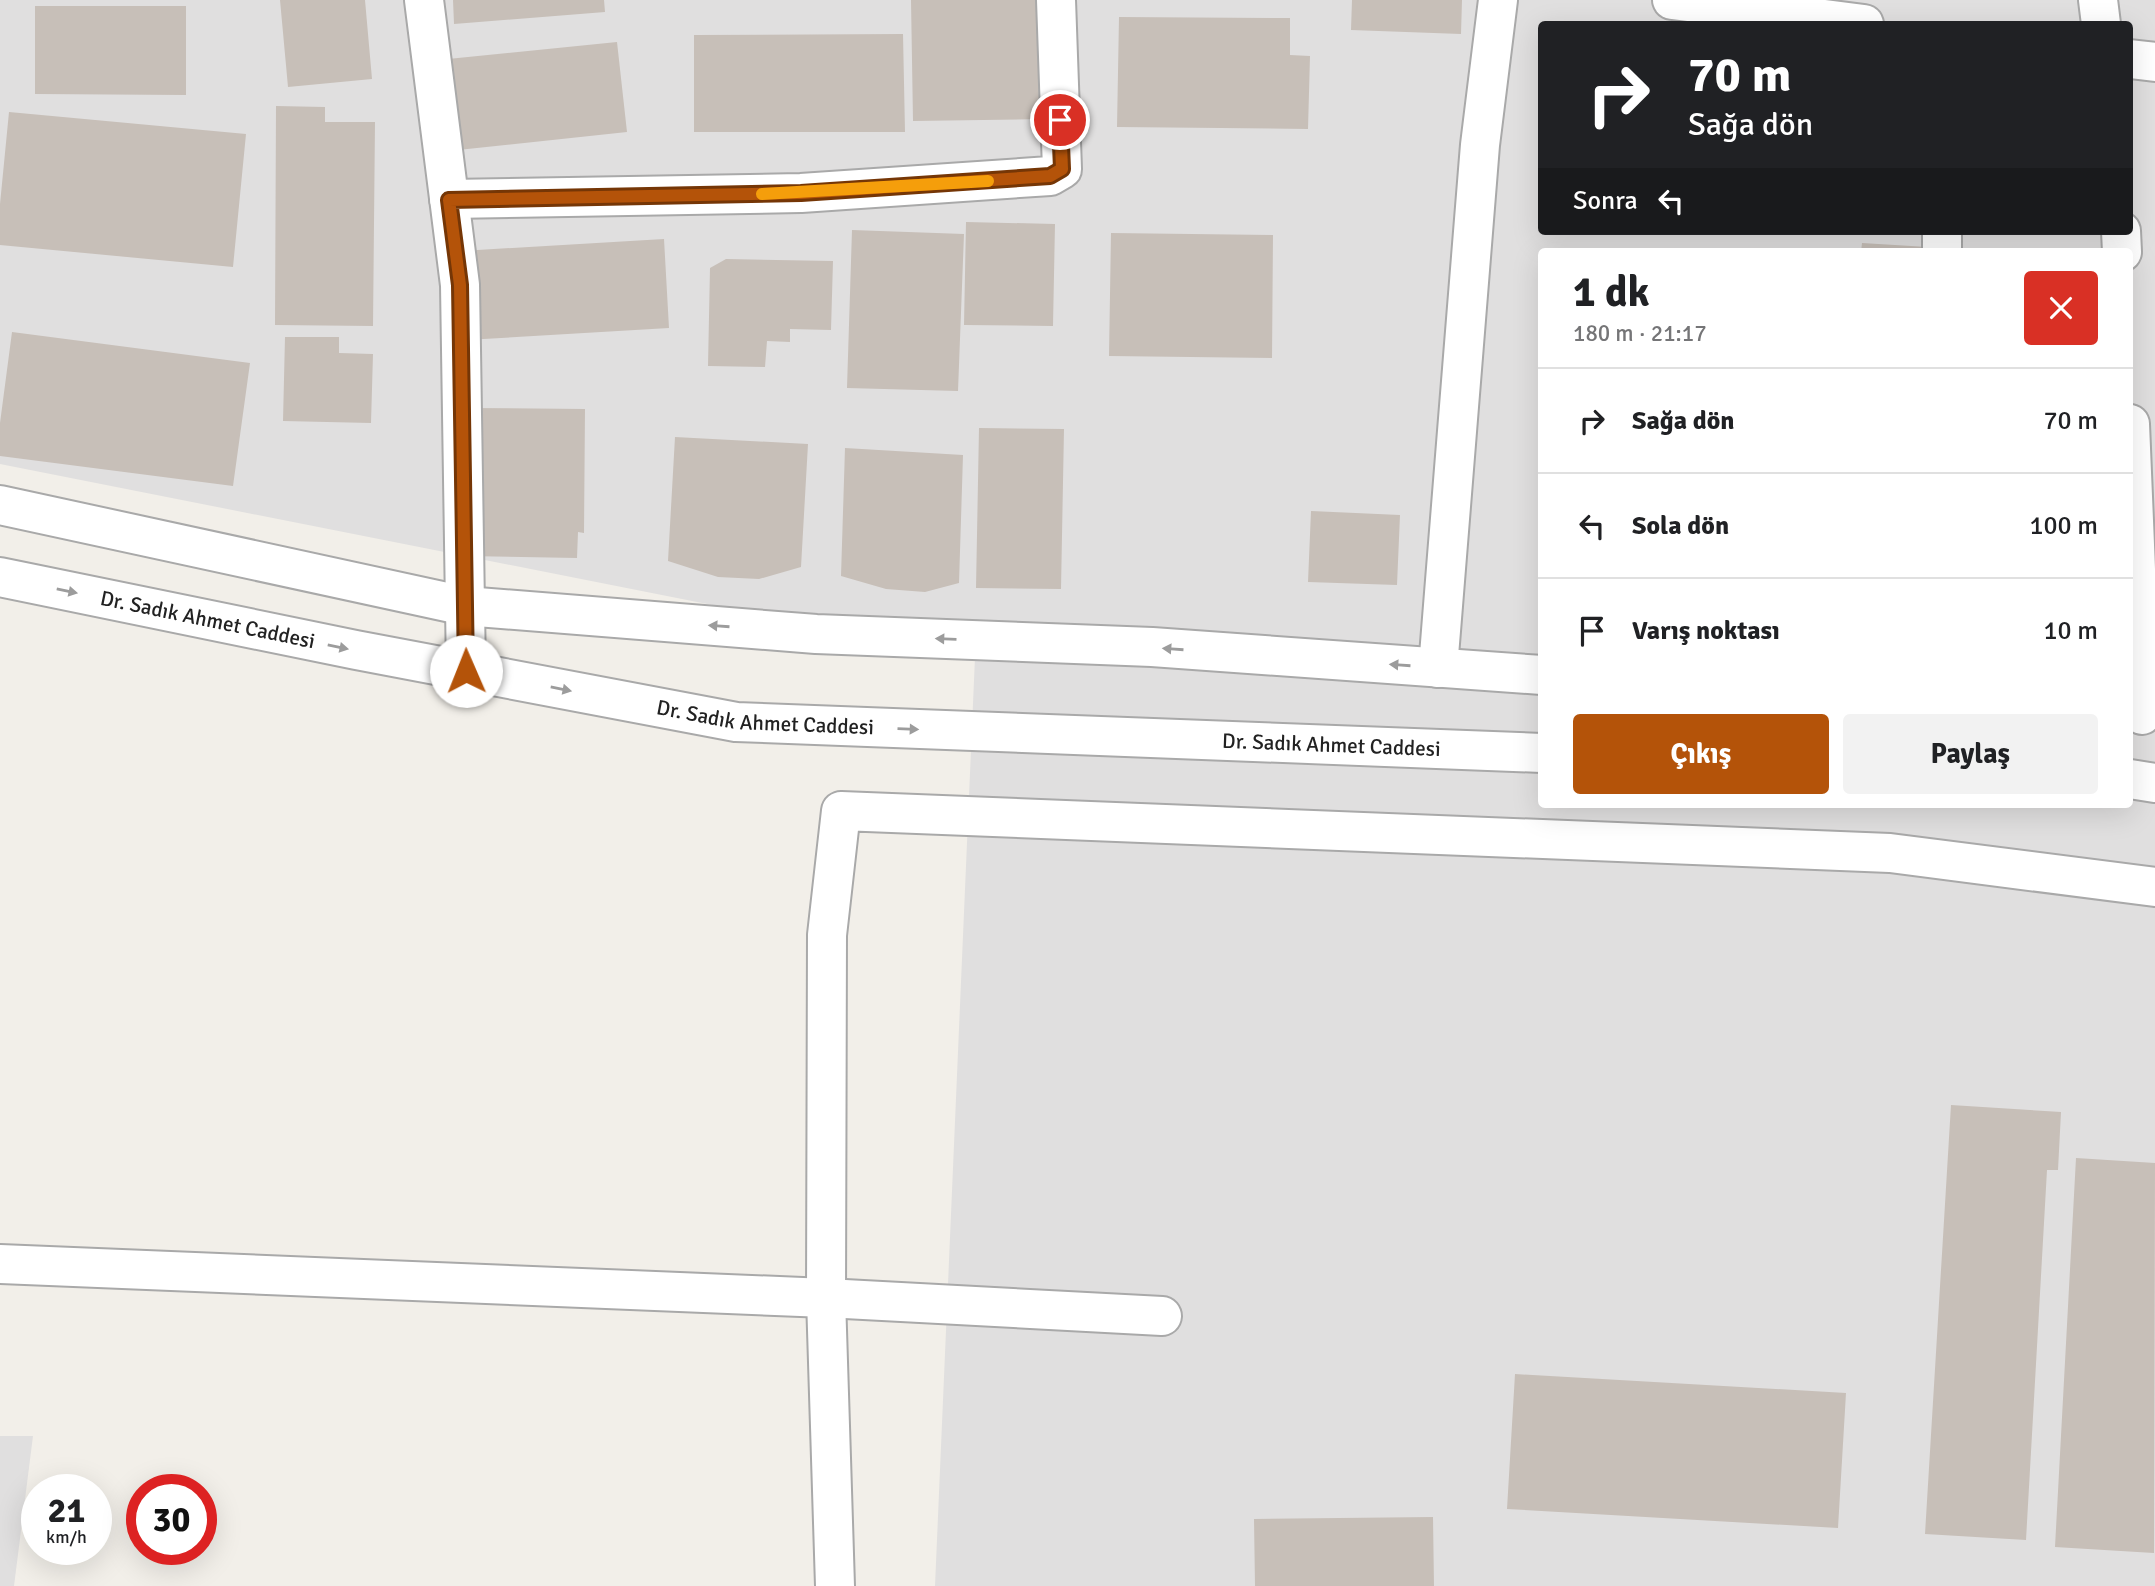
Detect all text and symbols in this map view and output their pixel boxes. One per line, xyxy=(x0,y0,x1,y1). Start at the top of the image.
text: 70 m xyxy=(1688,45,1791,105)
icon: right xyxy=(1573,49,1664,140)
pin xyxy=(1030,90,1090,150)
icon: arrive xyxy=(1041,101,1079,139)
text: Sağa dön xyxy=(1688,105,1813,144)
icon: left xyxy=(1652,182,1690,220)
text: Sonra xyxy=(1573,185,1638,217)
text: 1 dk xyxy=(1573,267,1650,318)
button: close xyxy=(2024,271,2098,345)
text: 180 m · 21:17 xyxy=(1573,319,1707,348)
icon: right xyxy=(1573,402,1611,440)
text: Sağa dön xyxy=(1632,405,1735,437)
text: 70 m xyxy=(2043,405,2098,437)
icon: left xyxy=(1573,507,1611,545)
text: Sola dön xyxy=(1632,510,1729,542)
text: 100 m xyxy=(2029,510,2098,542)
one-way arrow xyxy=(56,585,78,596)
street label: Dr. Sadık Ahmet Caddesi xyxy=(98,585,317,654)
icon: arrive xyxy=(1573,612,1611,650)
text: Varış noktası xyxy=(1632,615,1780,647)
text: 10 m xyxy=(2043,615,2098,647)
one-way arrow xyxy=(708,620,730,631)
position arrow xyxy=(429,634,503,708)
one-way arrow xyxy=(935,634,957,645)
one-way arrow xyxy=(327,641,349,652)
one-way arrow xyxy=(1162,643,1184,654)
one-way arrow xyxy=(1389,659,1411,670)
one-way arrow xyxy=(550,684,572,695)
street label: Dr. Sadık Ahmet Caddesi xyxy=(654,694,875,740)
button: Çıkış xyxy=(1573,714,1829,794)
button: Paylaş xyxy=(1843,714,2098,794)
one-way arrow xyxy=(897,724,919,735)
street label: Dr. Sadık Ahmet Caddesi xyxy=(1222,728,1441,762)
speed limit sign: 30 xyxy=(126,1474,217,1565)
text: 21 xyxy=(48,1489,85,1532)
text: km/h xyxy=(46,1526,87,1548)

